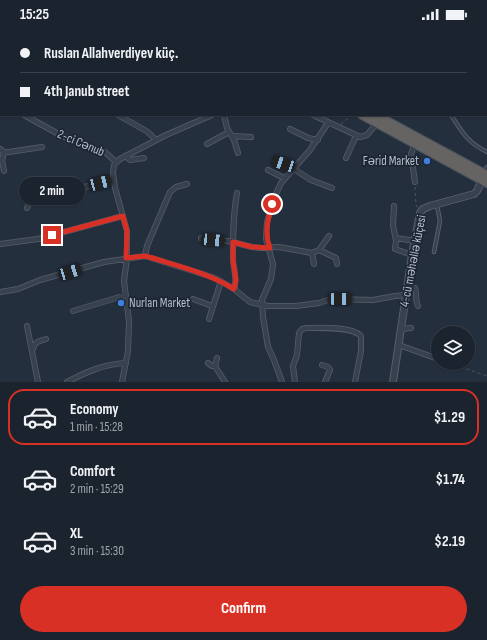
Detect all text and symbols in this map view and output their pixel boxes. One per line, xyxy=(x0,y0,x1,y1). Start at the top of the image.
text: 15:25 xyxy=(20,5,49,24)
text: Ruslan Allahverdiyev küç. xyxy=(44,44,178,63)
text: 4th Janub street xyxy=(44,82,129,101)
street label: 2-ci Cənub xyxy=(55,126,107,160)
place label: Fərid Market xyxy=(363,153,419,169)
car xyxy=(271,155,297,173)
marker: Fərid Market xyxy=(422,156,432,166)
car xyxy=(87,174,113,192)
callout: 2 min xyxy=(19,177,85,205)
text: 2 min xyxy=(40,183,64,199)
route start xyxy=(263,195,281,213)
street label: 4-cü məhəllə küçesi xyxy=(396,214,430,308)
route end xyxy=(43,226,61,244)
car xyxy=(201,233,225,247)
car xyxy=(57,263,83,281)
car xyxy=(328,293,352,305)
place label: Nurlan Market xyxy=(129,295,190,311)
marker: Nurlan Market xyxy=(116,298,126,308)
map controls xyxy=(431,326,475,370)
button: layers xyxy=(431,326,475,370)
icon: car xyxy=(22,399,58,435)
text: Economy xyxy=(70,400,119,419)
text: $1.29 xyxy=(434,408,465,427)
text: 1 min · 15:28 xyxy=(70,419,123,435)
icon: car xyxy=(22,461,58,497)
text: Comfort xyxy=(70,462,115,481)
text: $1.74 xyxy=(436,470,465,489)
text: 2 min · 15:29 xyxy=(70,481,124,497)
icon: car xyxy=(22,523,58,559)
text: XL xyxy=(70,524,83,543)
text: $2.19 xyxy=(434,532,465,551)
text: 3 min · 15:30 xyxy=(70,543,124,559)
button: Confirm xyxy=(20,586,467,632)

